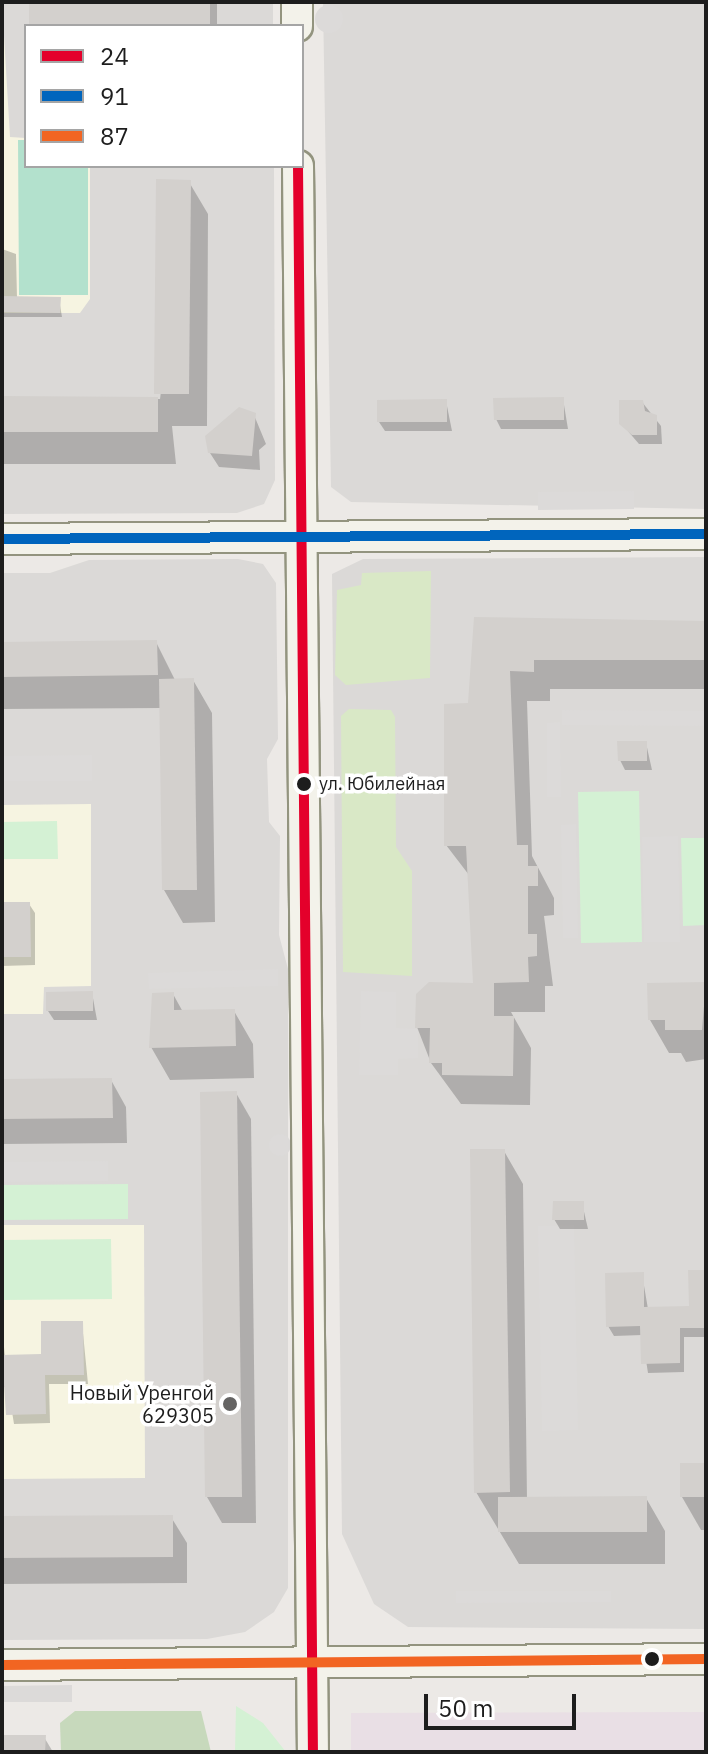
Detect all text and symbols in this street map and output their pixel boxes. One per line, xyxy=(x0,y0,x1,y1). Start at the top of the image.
legend xyxy=(24,24,304,168)
text: 24 xyxy=(100,40,129,72)
text: 91 xyxy=(100,80,129,112)
text: 87 xyxy=(100,120,129,152)
place label: ул. Юбилейная xyxy=(319,773,445,795)
marker: ул. Юбилейная xyxy=(296,776,312,792)
place label: Новый Уренгой 629305 xyxy=(70,1380,214,1427)
marker: Новый Уренгой 629305 xyxy=(221,1395,239,1413)
unlabelled marker xyxy=(644,1651,660,1667)
scale bar xyxy=(428,1678,580,1728)
text: 50 m xyxy=(438,1692,493,1724)

